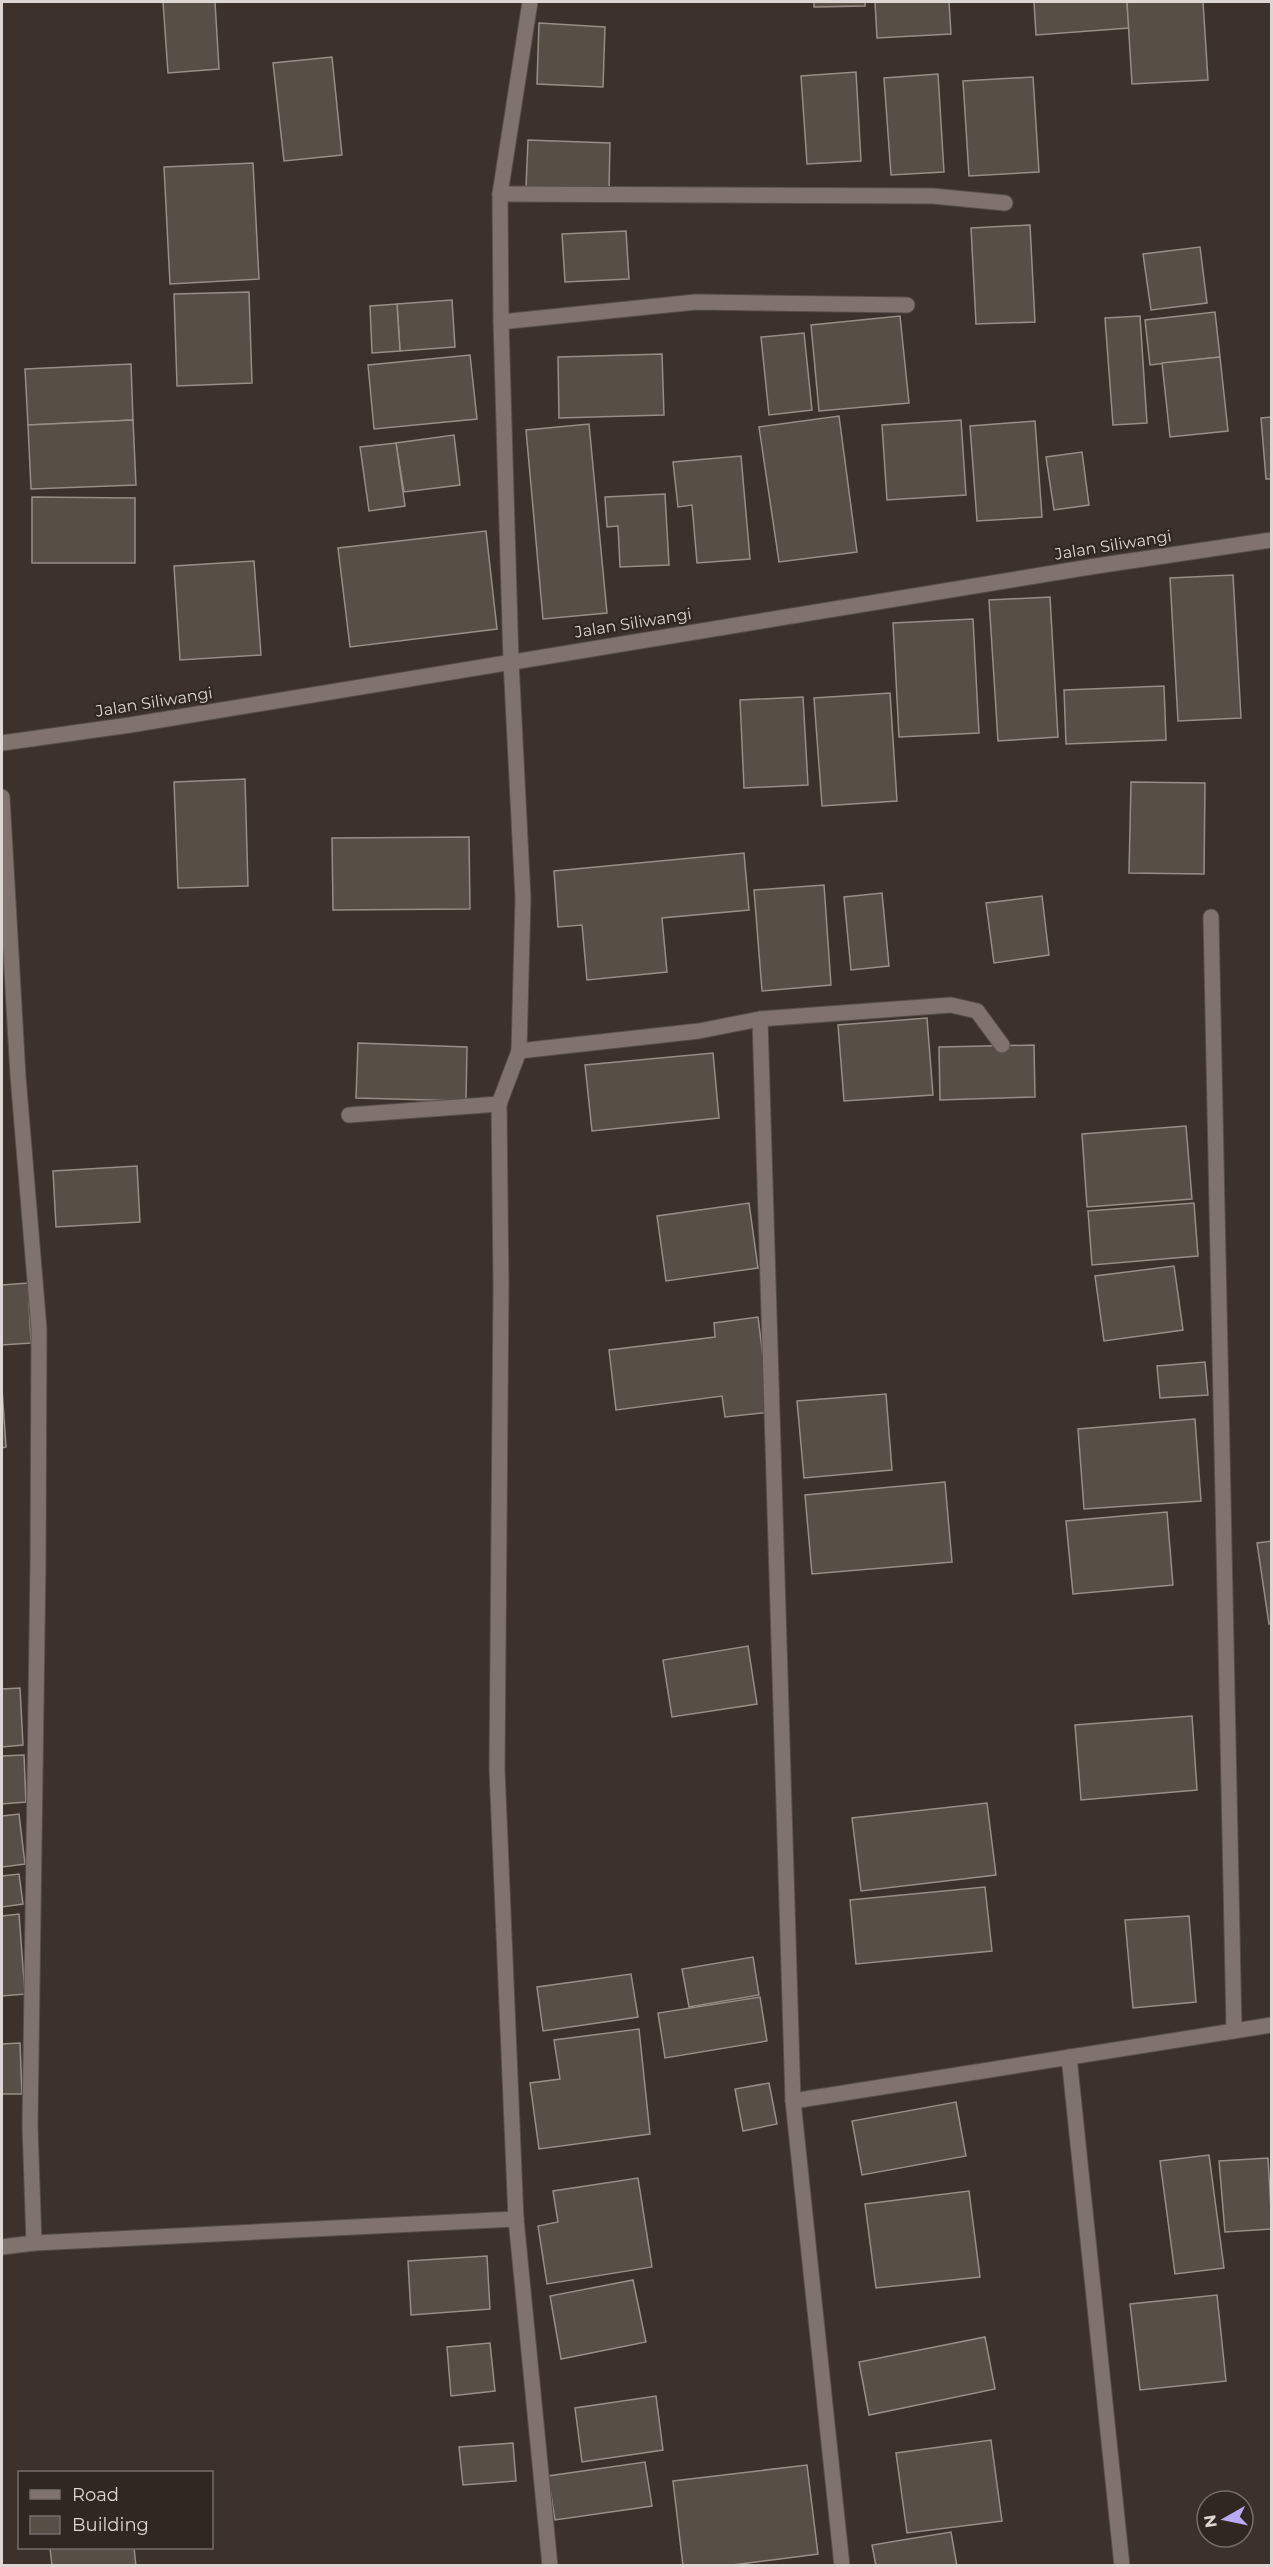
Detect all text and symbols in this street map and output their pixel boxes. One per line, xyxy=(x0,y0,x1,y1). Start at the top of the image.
street label: Jalan Siliwangi xyxy=(1052,526,1173,564)
street label: Jalan Siliwangi xyxy=(572,604,693,642)
street label: Jalan Siliwangi xyxy=(93,683,214,721)
legend xyxy=(18,2471,213,2549)
text: Road xyxy=(72,2484,119,2506)
north arrow xyxy=(1195,2489,1255,2549)
text: N xyxy=(1200,2513,1221,2529)
text: Building xyxy=(72,2514,149,2536)

